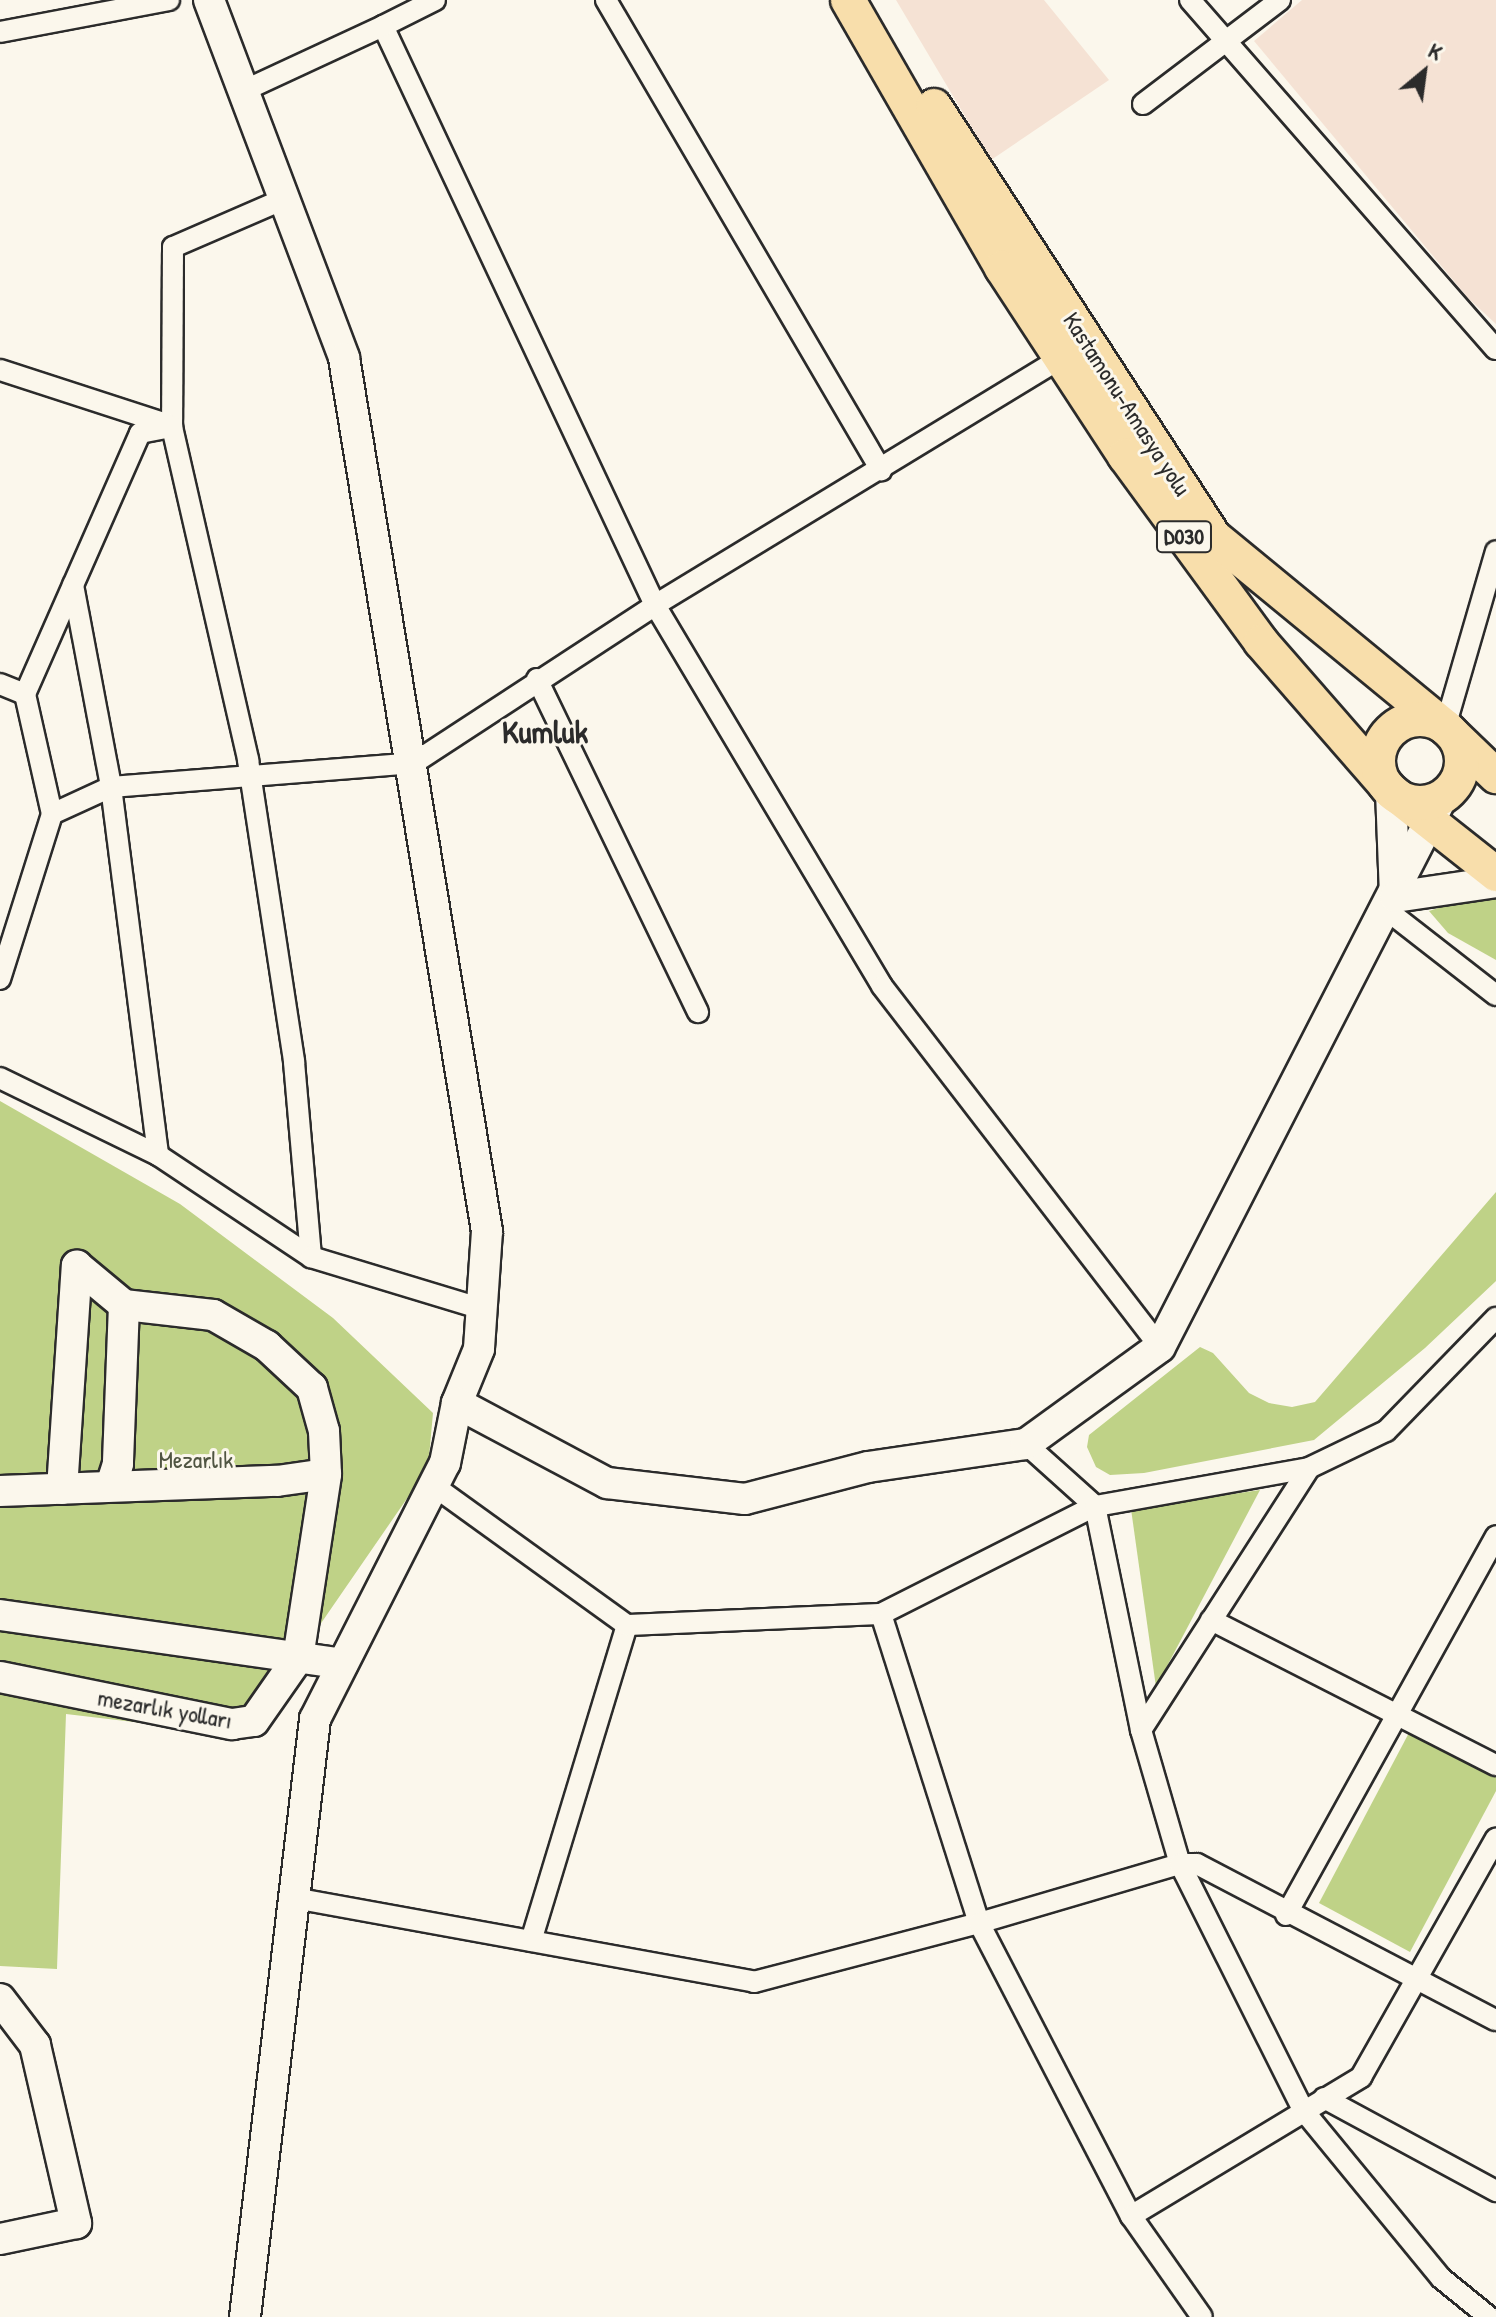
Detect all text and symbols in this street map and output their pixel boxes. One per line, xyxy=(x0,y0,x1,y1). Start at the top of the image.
north arrow xyxy=(1384,32,1464,112)
text: K xyxy=(1423,35,1448,67)
street label: Kastamonu-Amasya yolu xyxy=(1057,307,1197,501)
road number: D030 xyxy=(1154,519,1214,555)
district label: Kumluk xyxy=(502,713,588,751)
park label: Mezarlık xyxy=(159,1446,233,1474)
street label: mezarlık yolları xyxy=(95,1683,235,1735)

